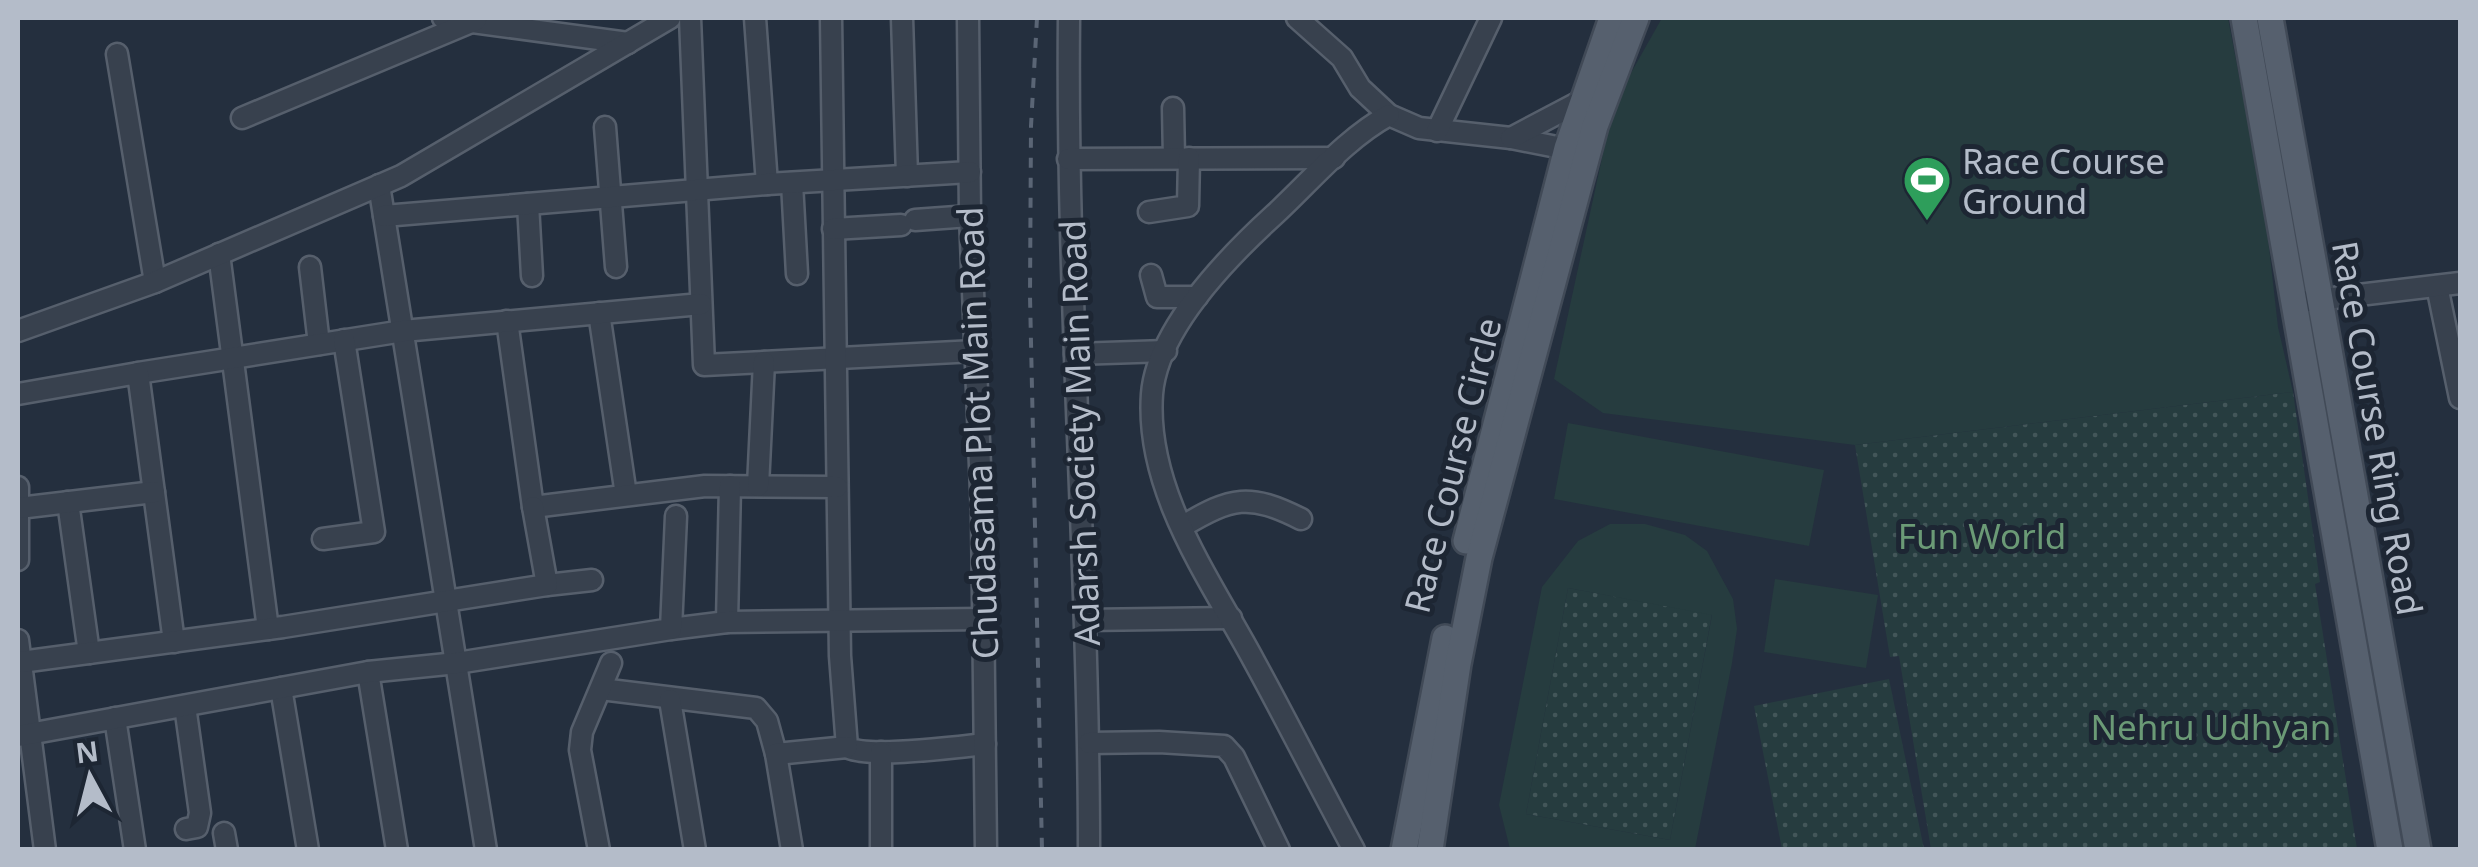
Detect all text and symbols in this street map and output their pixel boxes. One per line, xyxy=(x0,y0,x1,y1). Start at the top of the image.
place label: Race Course Ground xyxy=(1962,137,2165,224)
sports icon: Race Course Ground xyxy=(1901,154,1953,222)
street label: Chudasama Plot Main Road xyxy=(946,206,1008,660)
street label: Adarsh Society Main Road xyxy=(1048,219,1110,647)
street label: Race Course Ring Road xyxy=(2322,237,2434,619)
street label: Race Course Circle xyxy=(1393,313,1511,617)
park label: Fun World xyxy=(1898,512,2066,559)
park label: Nehru Udhyan xyxy=(2090,703,2332,750)
north arrow xyxy=(40,727,140,827)
text: N xyxy=(73,731,100,771)

